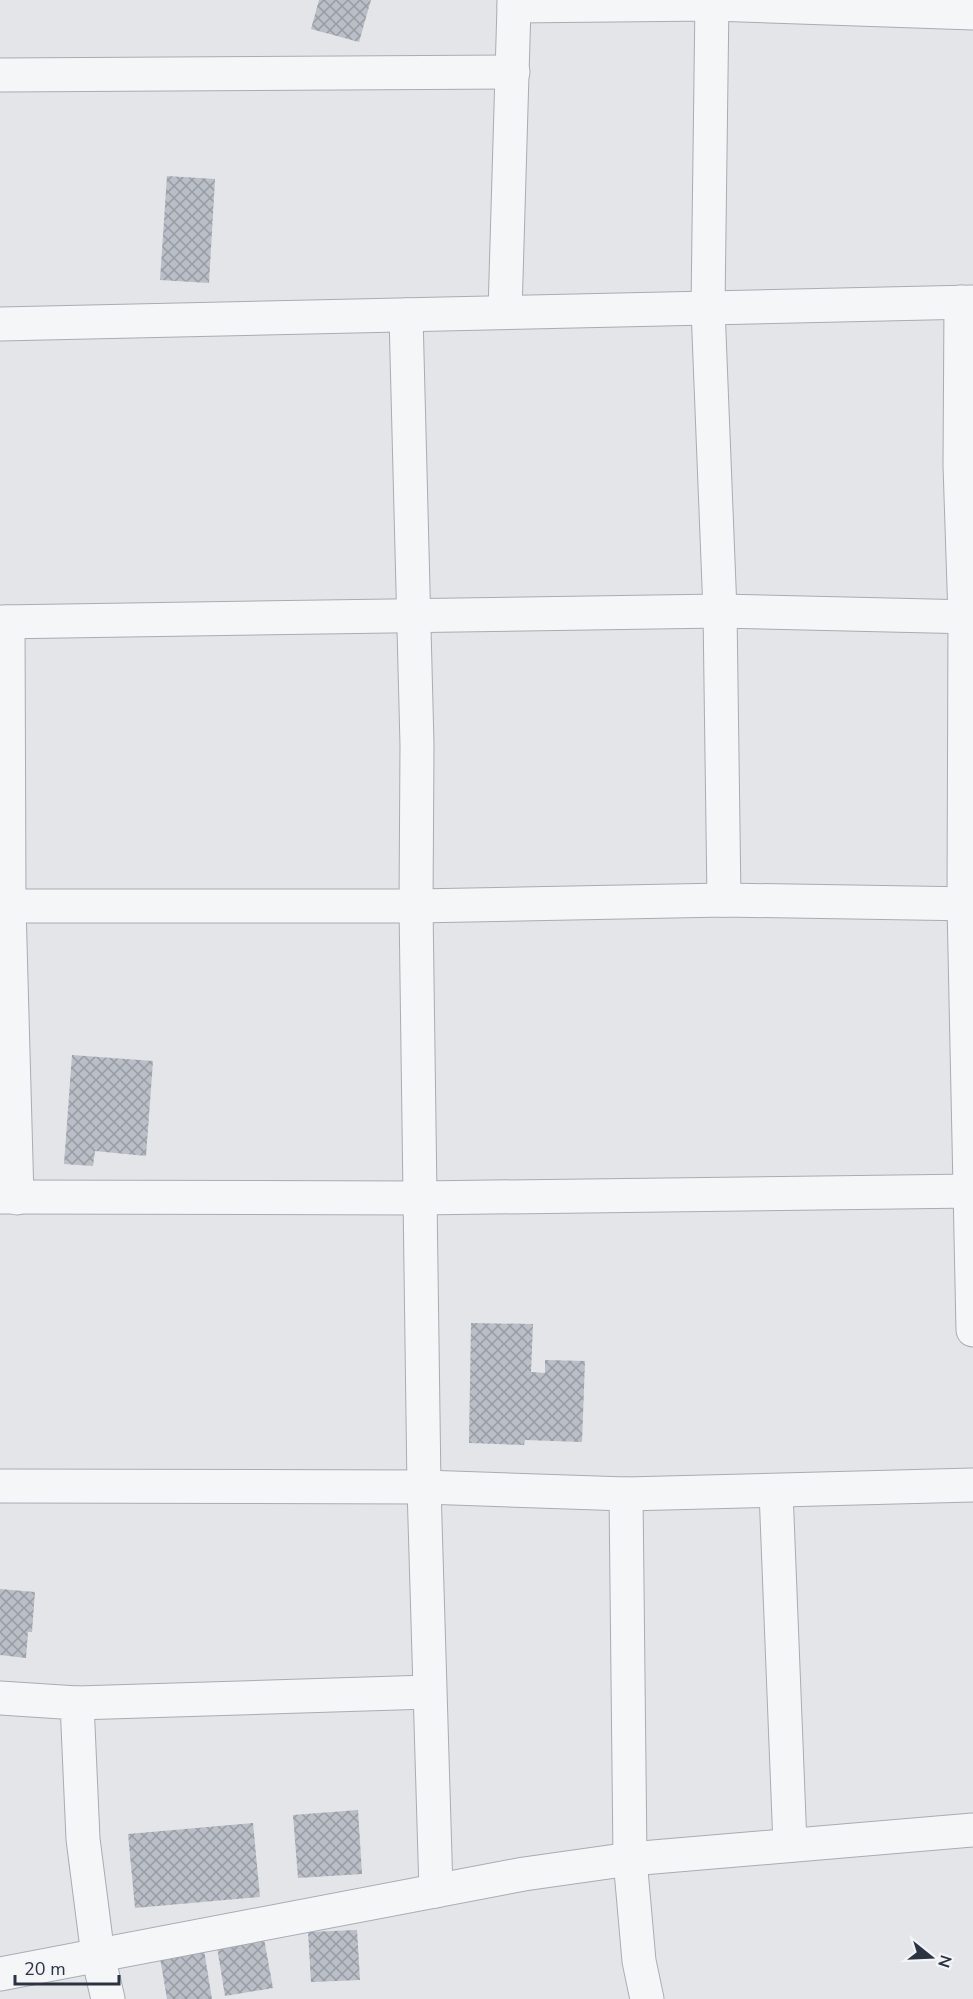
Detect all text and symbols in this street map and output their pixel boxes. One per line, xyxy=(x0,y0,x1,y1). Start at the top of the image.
north arrow xyxy=(901,1927,961,1987)
scale bar xyxy=(15,1948,118,1986)
text: N xyxy=(932,1952,957,1970)
text: 20 m xyxy=(24,1957,66,1981)

